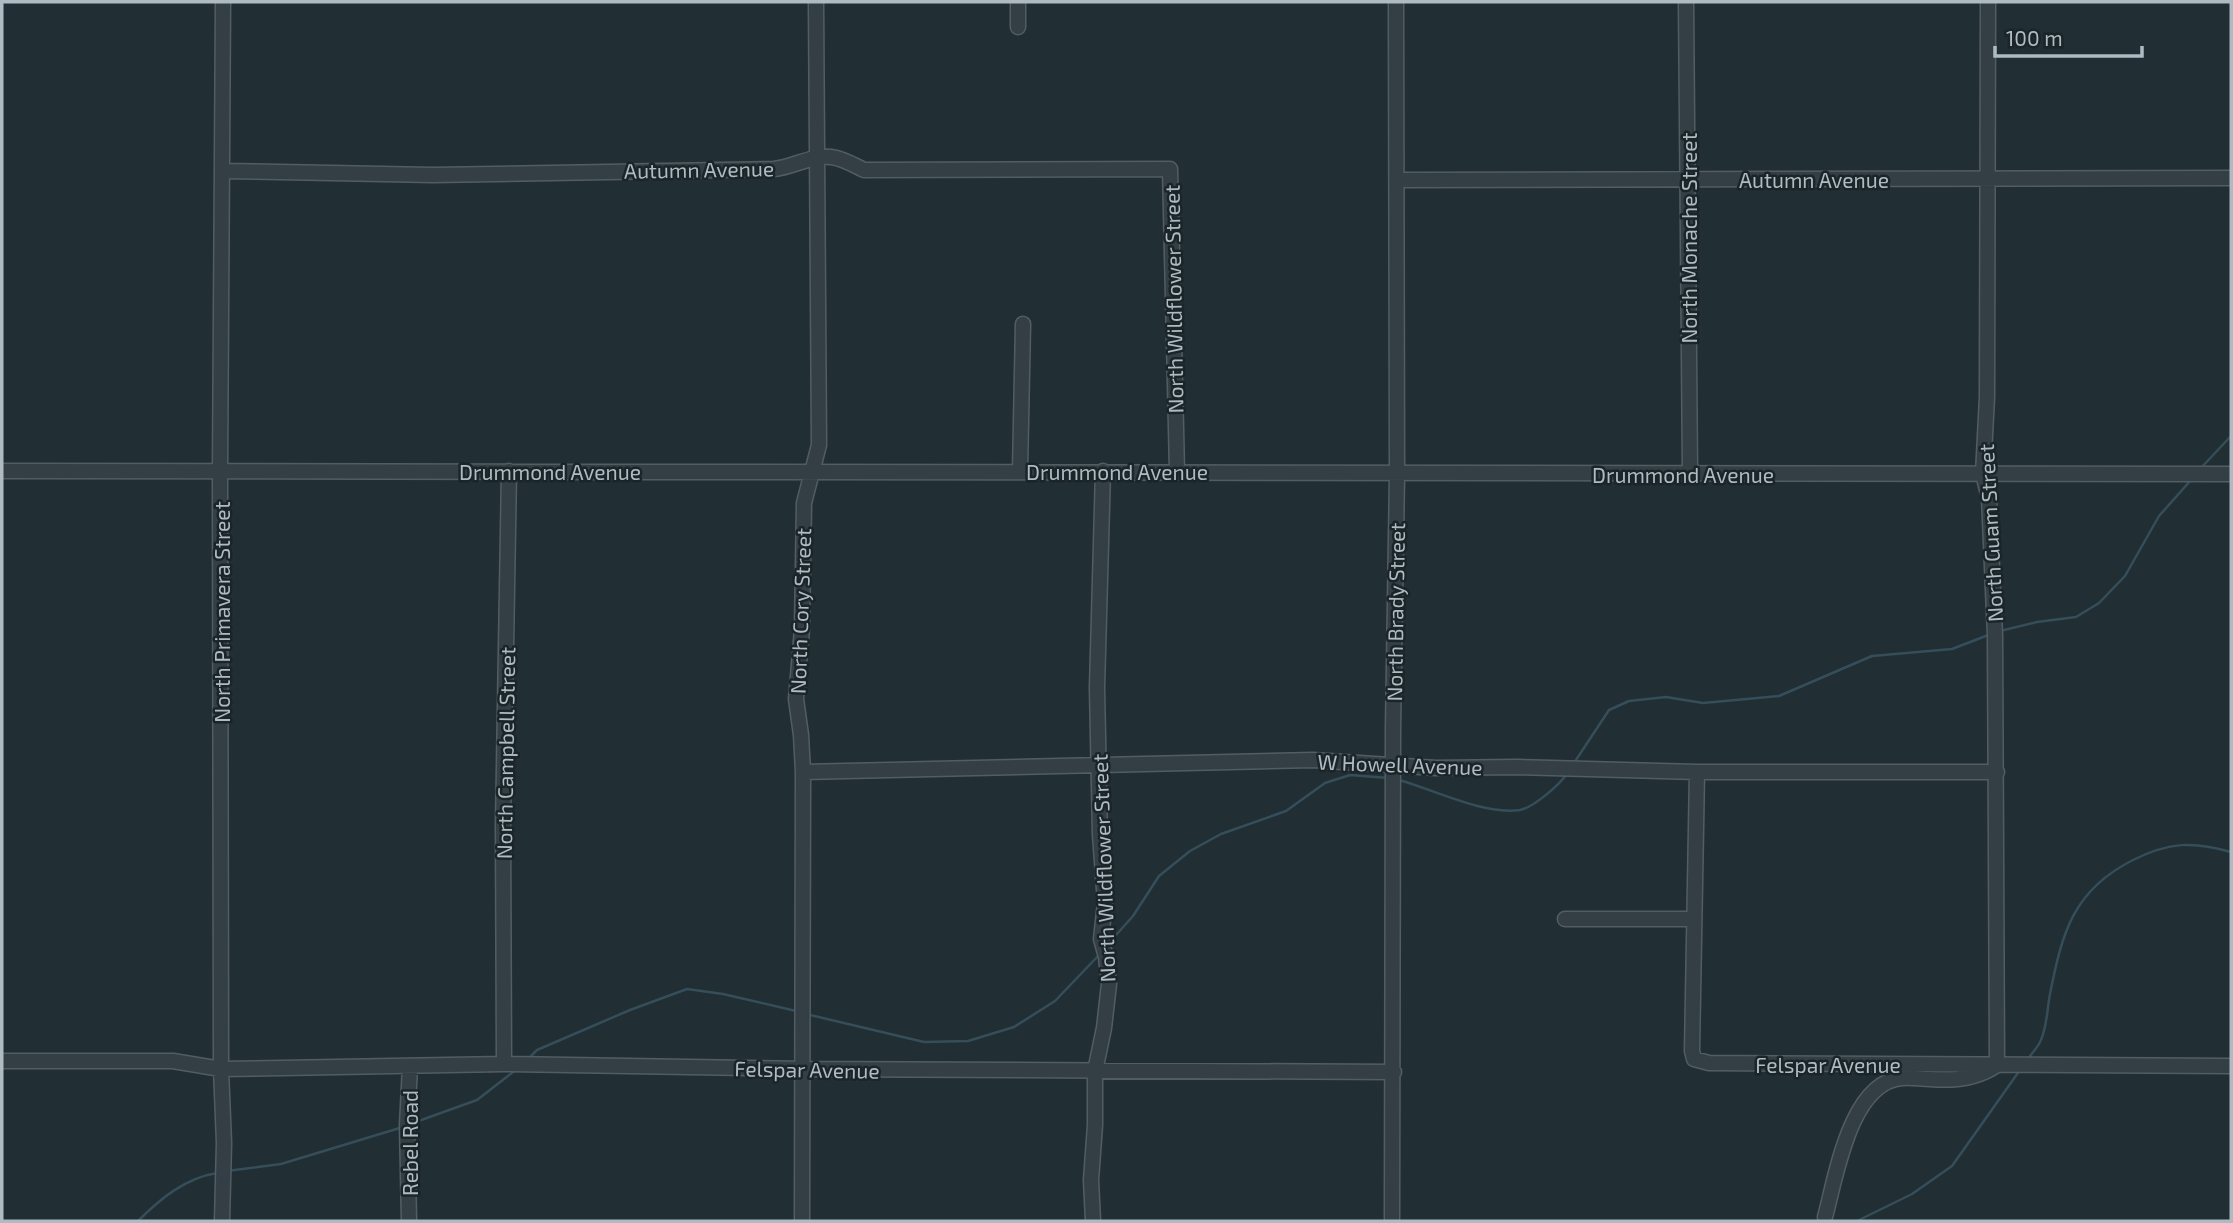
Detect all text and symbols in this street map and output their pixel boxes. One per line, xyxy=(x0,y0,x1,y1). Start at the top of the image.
scale bar xyxy=(1995,14,2142,58)
text: 100 m xyxy=(2006,25,2063,50)
street label: North Monache Street xyxy=(1676,133,1701,343)
street label: Autumn Avenue xyxy=(624,155,774,183)
street label: Autumn Avenue xyxy=(1739,167,1889,192)
street label: North Wildflower Street xyxy=(1159,185,1187,413)
street label: North Guam Street xyxy=(1973,443,2007,623)
street label: Drummond Avenue xyxy=(459,459,641,484)
street label: Drummond Avenue xyxy=(1026,459,1208,484)
street label: Drummond Avenue xyxy=(1592,462,1774,487)
street label: North Primavera Street xyxy=(209,501,234,723)
street label: North Brady Street xyxy=(1381,522,1409,702)
street label: North Cory Street xyxy=(785,528,815,694)
street label: North Campbell Street xyxy=(491,647,519,859)
street label: W Howell Avenue xyxy=(1317,749,1483,779)
street label: North Wildflower Street xyxy=(1087,753,1119,983)
street label: Felspar Avenue xyxy=(1755,1052,1901,1077)
street label: Felspar Avenue xyxy=(734,1055,880,1083)
street label: Rebel Road xyxy=(397,1090,422,1196)

